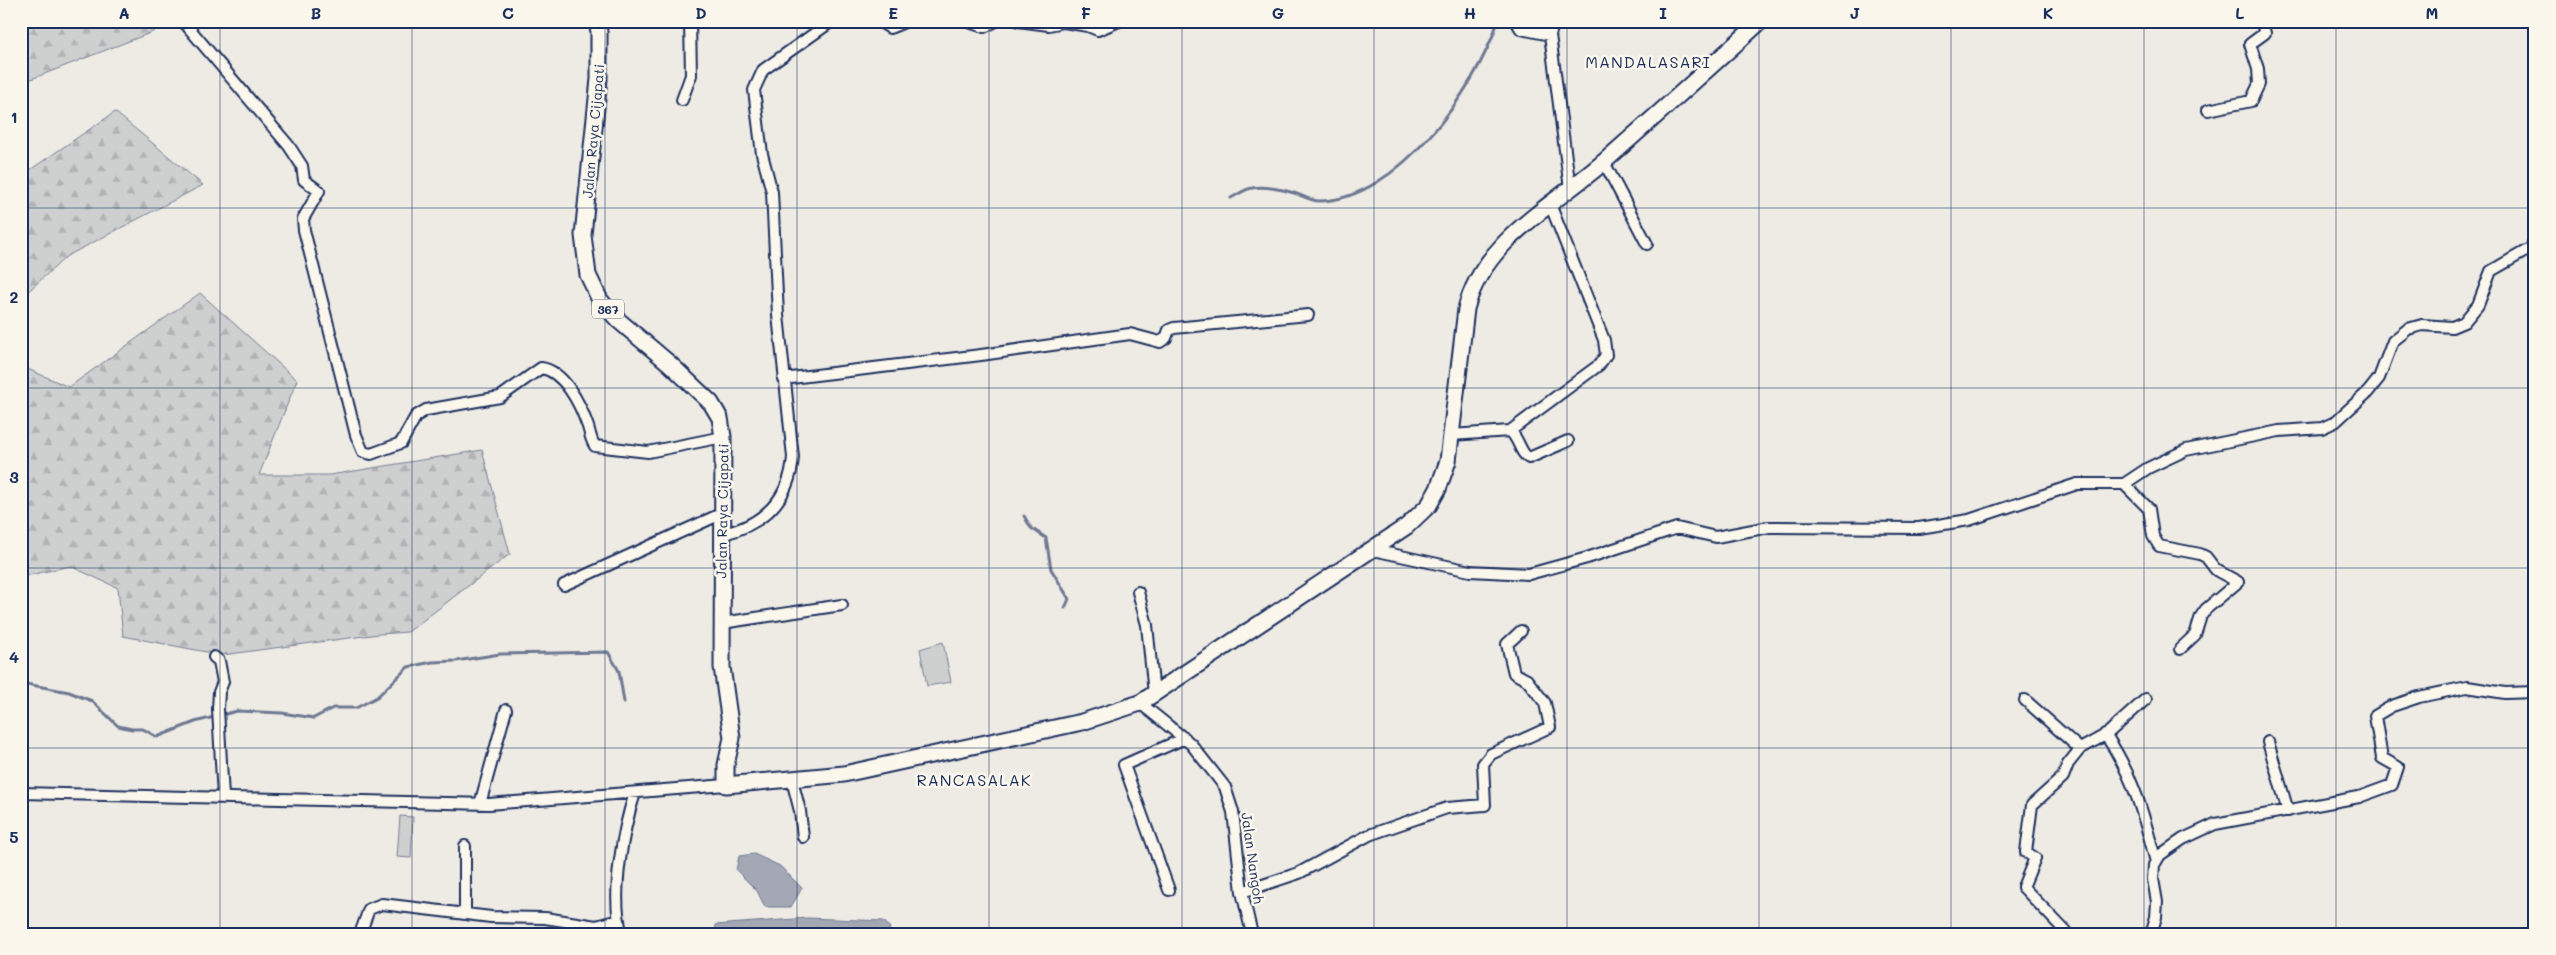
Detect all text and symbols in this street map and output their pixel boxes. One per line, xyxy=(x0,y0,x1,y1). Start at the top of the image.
text: A xyxy=(118,2,130,23)
text: B xyxy=(311,2,321,23)
text: C xyxy=(502,2,514,23)
text: D xyxy=(695,2,707,23)
text: E xyxy=(888,2,898,23)
text: F xyxy=(1081,2,1091,23)
text: G xyxy=(1272,2,1284,23)
text: H xyxy=(1464,2,1476,23)
text: I xyxy=(1659,2,1667,23)
text: J xyxy=(1850,2,1860,23)
text: K xyxy=(2043,2,2053,23)
text: L xyxy=(2235,2,2245,23)
text: M xyxy=(2426,2,2438,23)
district label: MANDALASARI xyxy=(1585,51,1711,72)
street label: Jalan Raya Cijapati xyxy=(578,63,608,199)
text: 1 xyxy=(10,106,18,127)
text: 2 xyxy=(10,286,19,307)
road number: 367 xyxy=(592,300,624,318)
street label: Jalan Raya Cijapati xyxy=(711,444,733,578)
text: 3 xyxy=(9,466,19,487)
text: 4 xyxy=(9,646,19,667)
district label: RANCASALAK xyxy=(917,769,1031,790)
street label: Jalan Nangoh xyxy=(1237,811,1269,905)
text: 5 xyxy=(9,826,19,847)

